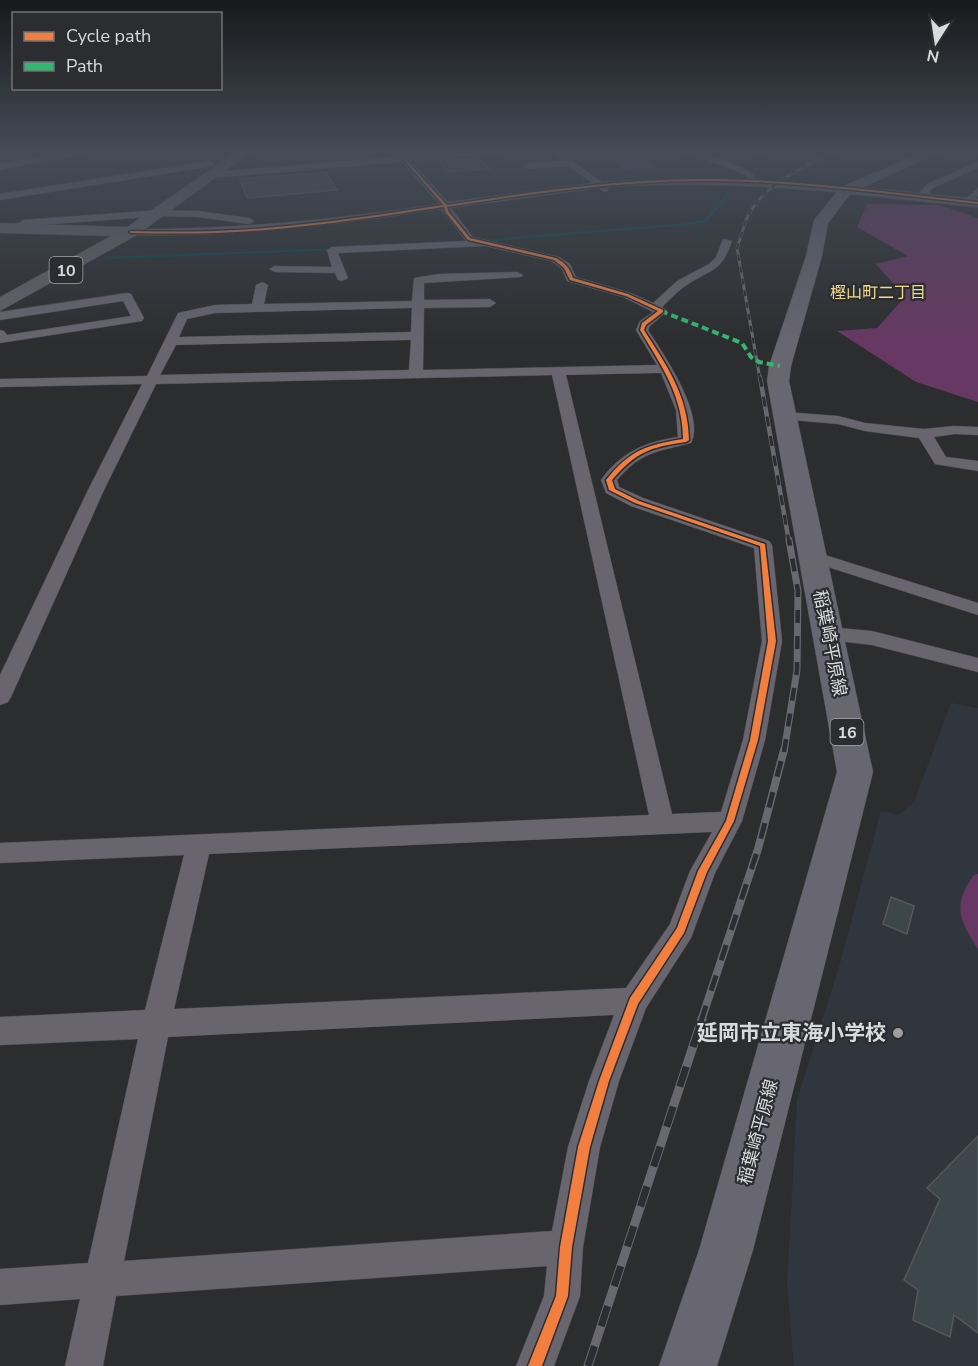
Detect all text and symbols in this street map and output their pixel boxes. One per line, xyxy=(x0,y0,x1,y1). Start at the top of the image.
legend xyxy=(12,12,222,90)
north arrow xyxy=(906,12,966,72)
text: Cycle path xyxy=(66,24,151,48)
text: N xyxy=(925,44,941,68)
text: Path xyxy=(66,54,103,78)
road number: 10 xyxy=(50,257,82,283)
district label: 樫山町二丁目 xyxy=(830,282,926,304)
street label: 稲葉崎平原線 xyxy=(808,588,852,698)
road number: 16 xyxy=(830,719,864,745)
place label: 延岡市立東海小学校 xyxy=(697,1019,886,1047)
marker: 延岡市立東海小学校 xyxy=(891,1026,905,1040)
street label: 稲葉崎平原線 xyxy=(732,1077,784,1187)

